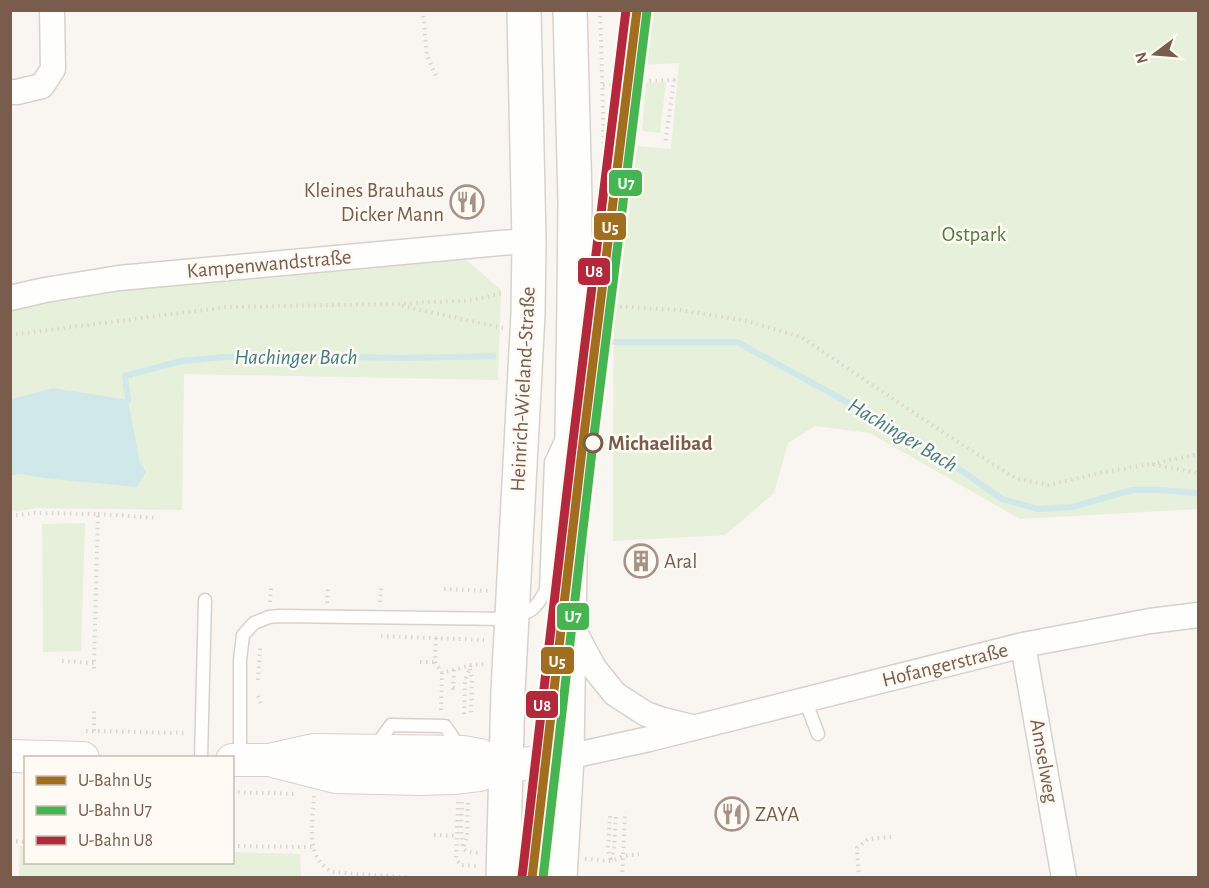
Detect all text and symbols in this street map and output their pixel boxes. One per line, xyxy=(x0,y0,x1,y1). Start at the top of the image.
north arrow xyxy=(1125,24,1185,84)
text: N xyxy=(1132,50,1151,65)
line badge: U7 xyxy=(608,169,643,197)
text: U7 xyxy=(617,176,635,192)
place label: Kleines Brauhaus Dicker Mann xyxy=(304,180,444,225)
restaurant icon: Kleines Brauhaus Dicker Mann xyxy=(449,184,485,220)
line badge: U5 xyxy=(593,212,627,241)
text: U5 xyxy=(601,220,619,236)
park label: Ostpark xyxy=(942,224,1007,245)
street label: Kampenwandstraße xyxy=(186,246,352,282)
line badge: U8 xyxy=(577,257,611,286)
text: U8 xyxy=(585,264,603,280)
street label: Heinrich-Wieland-Straße xyxy=(507,286,539,492)
water label: Hachinger Bach xyxy=(234,346,358,368)
water label: Hachinger Bach xyxy=(845,394,961,476)
marker: Michaelibad xyxy=(583,433,603,453)
place label: Michaelibad xyxy=(608,433,712,454)
building icon: Aral xyxy=(623,543,659,579)
place label: Aral xyxy=(664,551,697,572)
line badge: U7 xyxy=(556,602,590,631)
text: U7 xyxy=(564,609,582,625)
street label: Hofangerstraße xyxy=(880,639,1010,691)
line badge: U5 xyxy=(540,646,575,675)
text: U5 xyxy=(548,654,566,670)
line badge: U8 xyxy=(525,690,559,719)
text: U8 xyxy=(533,698,551,714)
street label: Amselweg xyxy=(1026,717,1062,805)
legend xyxy=(24,756,234,864)
text: U-Bahn U5 xyxy=(78,772,152,790)
restaurant icon: ZAYA xyxy=(714,796,750,832)
text: U-Bahn U7 xyxy=(78,802,152,820)
place label: ZAYA xyxy=(755,804,799,825)
text: U-Bahn U8 xyxy=(78,832,153,850)

